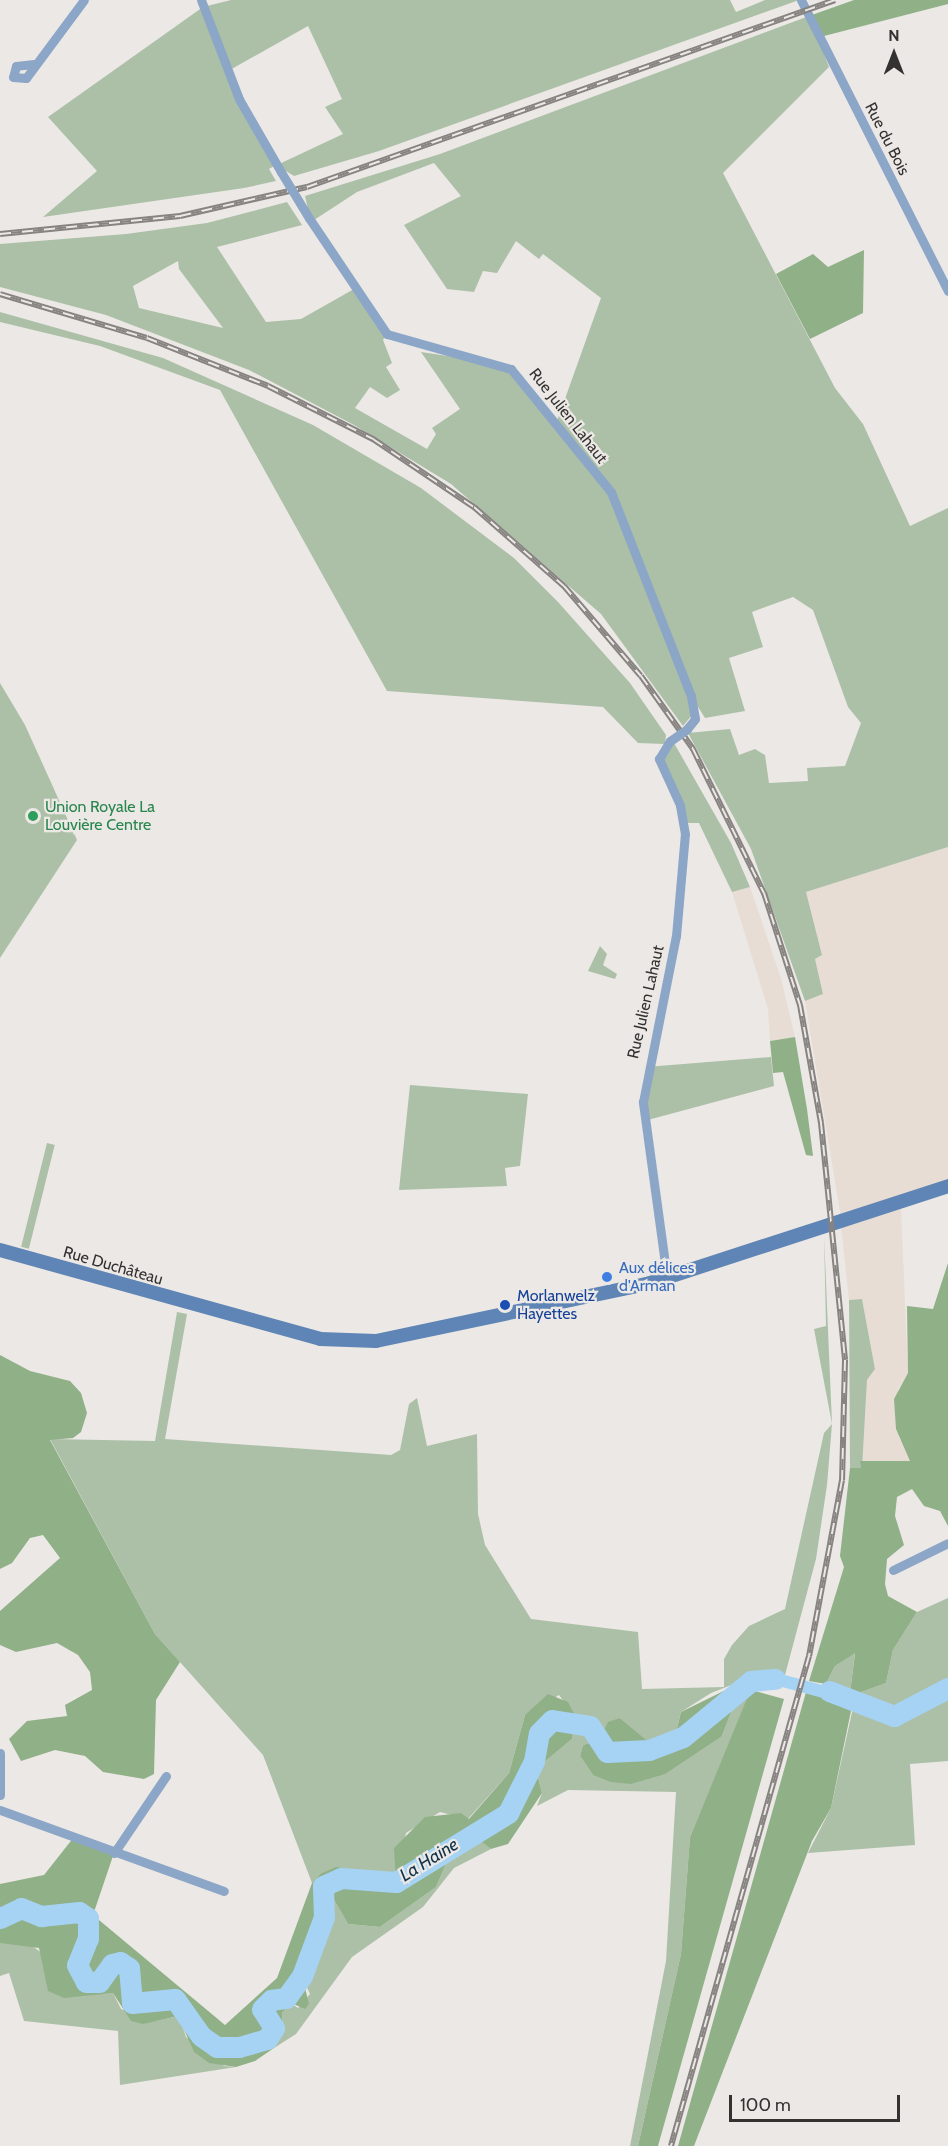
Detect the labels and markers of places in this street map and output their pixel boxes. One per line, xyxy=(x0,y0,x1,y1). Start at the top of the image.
place label: Union Royale La Louvière Centre xyxy=(45,797,155,835)
marker: Union Royale La Louvière Centre xyxy=(26,809,40,823)
place label: Aux délices d'Arman xyxy=(619,1258,694,1296)
marker: Aux délices d'Arman xyxy=(600,1270,614,1284)
place label: Morlanwelz Hayettes xyxy=(517,1286,595,1324)
marker: Morlanwelz Hayettes xyxy=(498,1298,512,1312)

